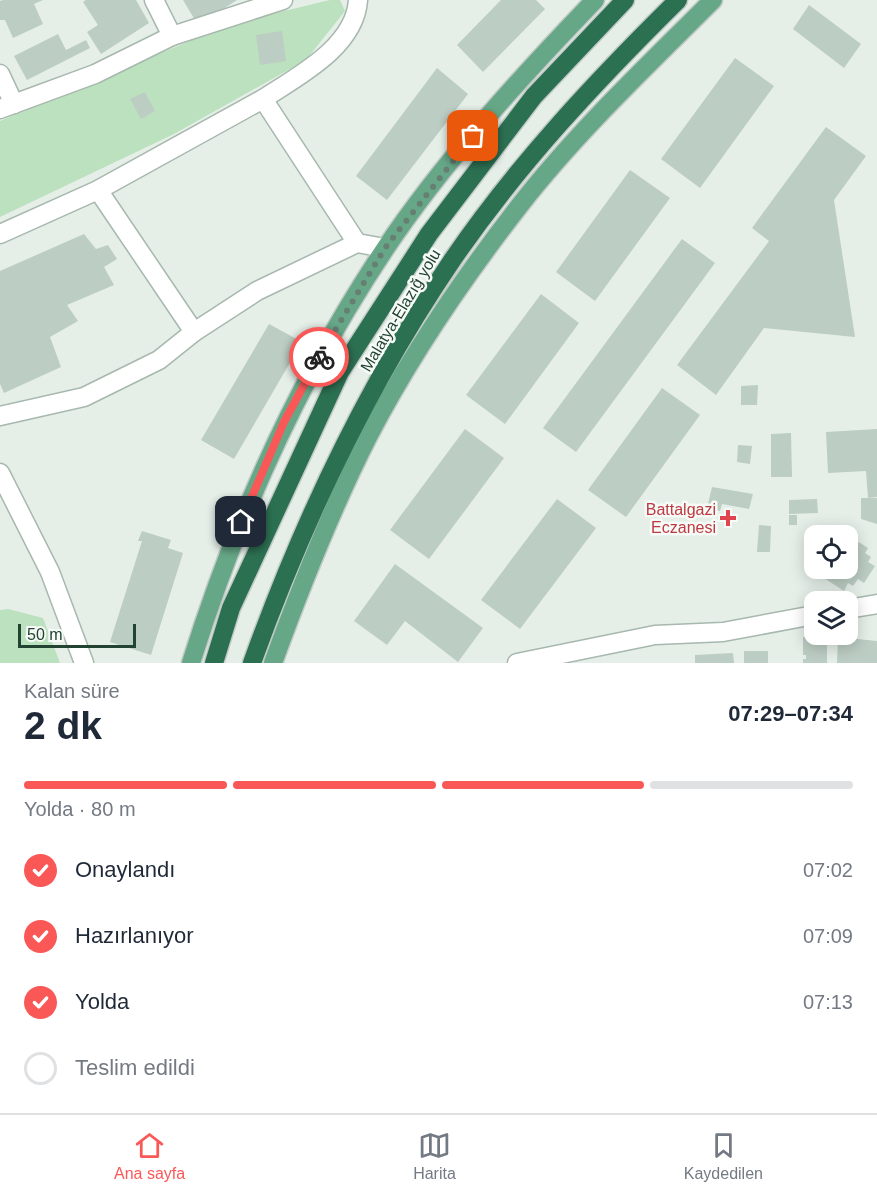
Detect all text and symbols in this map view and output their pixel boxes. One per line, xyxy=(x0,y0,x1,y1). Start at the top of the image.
pin xyxy=(447,110,498,161)
icon: bag xyxy=(456,119,489,152)
street label: Malatya-Elazığ yolu xyxy=(357,246,444,374)
courier xyxy=(289,327,349,387)
icon: bike xyxy=(303,341,336,374)
pin xyxy=(215,496,266,547)
place label: Battalgazi Eczanesi xyxy=(646,501,716,536)
icon: home xyxy=(224,505,257,538)
marker: Battalgazi Eczanesi xyxy=(721,511,735,525)
map controls xyxy=(804,525,858,645)
button: locate xyxy=(804,525,858,579)
button: layers xyxy=(804,591,858,645)
scale bar xyxy=(18,621,136,648)
text: 50 m xyxy=(27,626,63,643)
text: Kalan süre xyxy=(24,680,120,702)
text: 07:29–07:34 xyxy=(728,701,853,726)
text: 2 dk xyxy=(24,704,102,747)
text: Yolda · 80 m xyxy=(24,798,136,820)
icon: check xyxy=(24,854,57,887)
text: Onaylandı xyxy=(75,857,175,882)
text: 07:02 xyxy=(803,859,853,881)
icon: check xyxy=(24,920,57,953)
text: Hazırlanıyor xyxy=(75,923,194,948)
text: 07:09 xyxy=(803,925,853,947)
icon: check xyxy=(24,986,57,1019)
text: Yolda xyxy=(75,989,129,1014)
text: 07:13 xyxy=(803,991,853,1013)
text: Teslim edildi xyxy=(75,1055,195,1080)
tab: Ana sayfa xyxy=(114,1129,185,1183)
tab: Harita xyxy=(413,1129,456,1183)
tab: Kaydedilen xyxy=(684,1129,763,1183)

